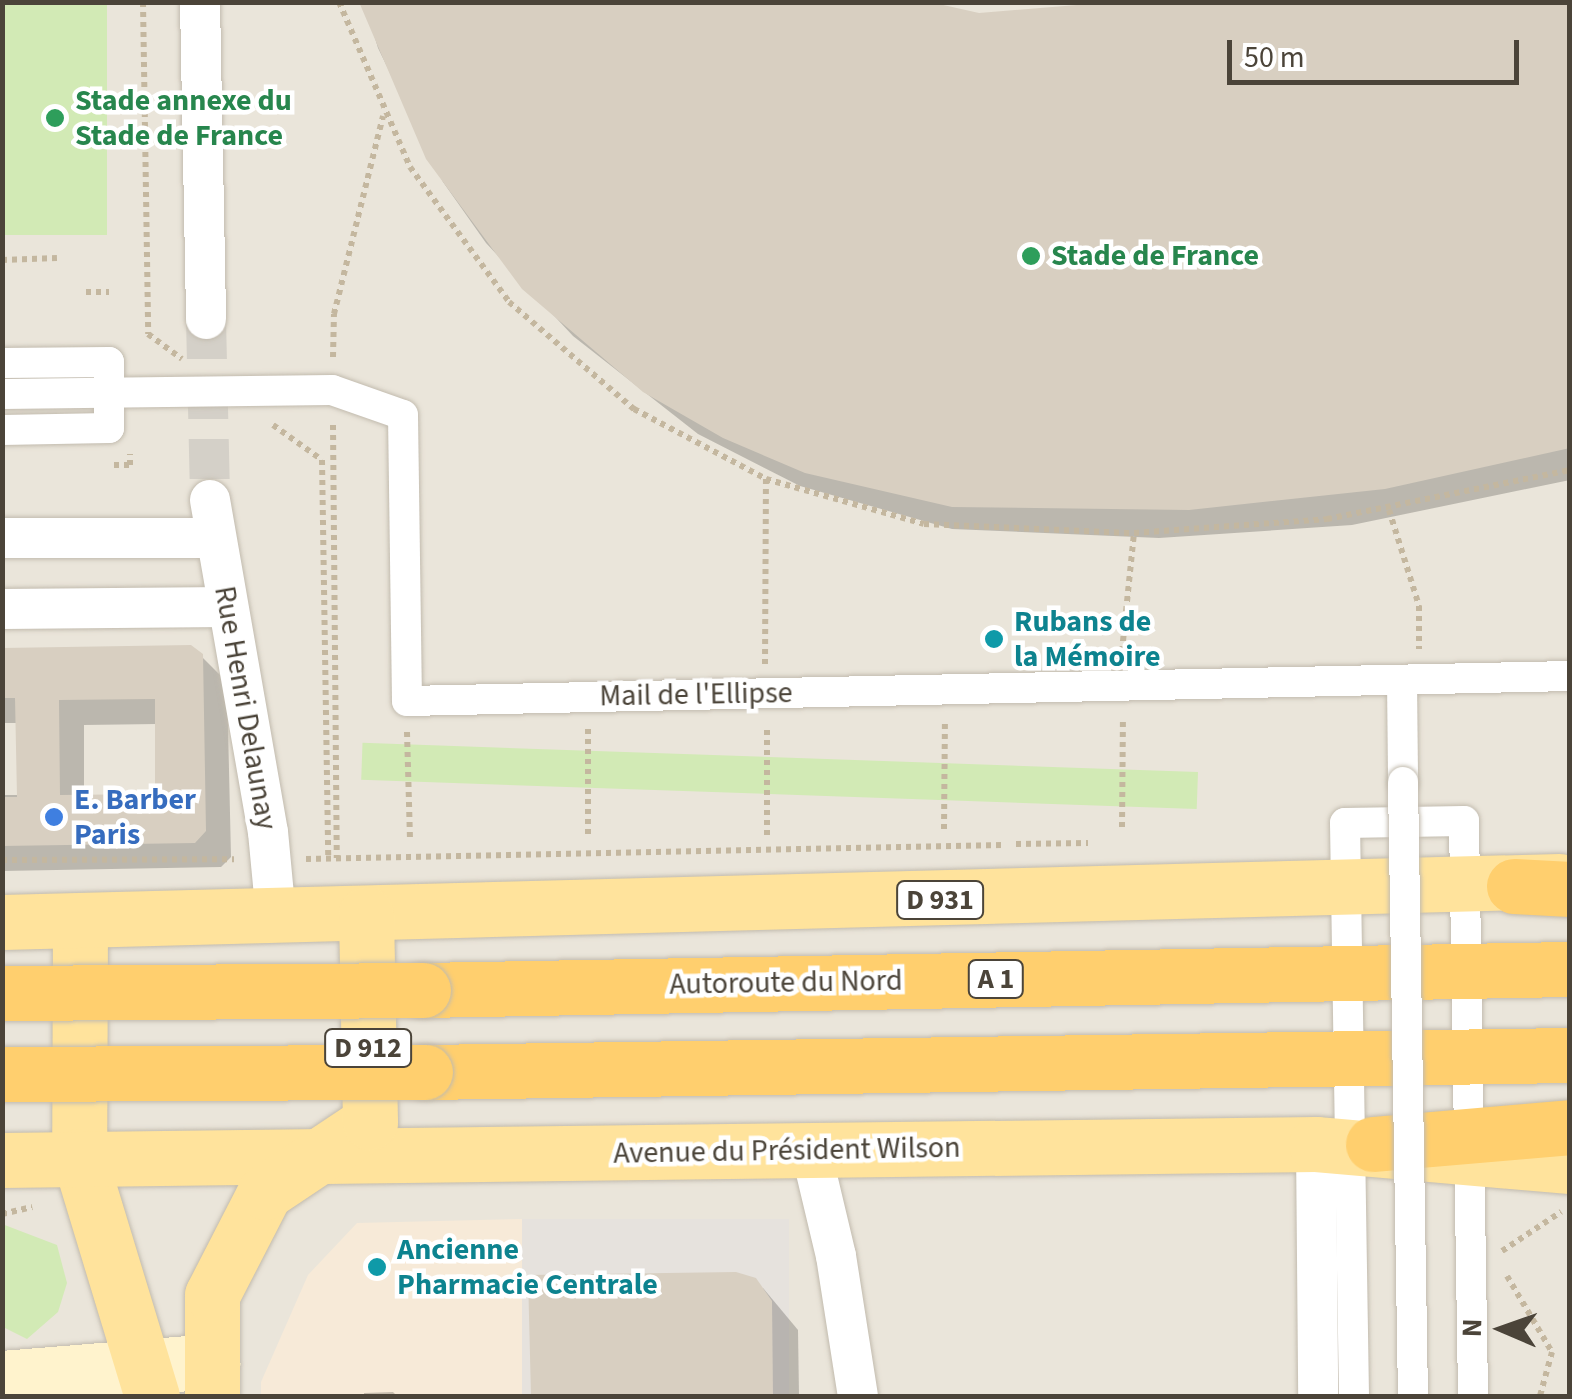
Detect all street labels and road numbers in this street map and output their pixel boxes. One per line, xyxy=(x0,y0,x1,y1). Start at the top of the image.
street label: Rue Henri Delaunay xyxy=(206,583,284,833)
street label: Mail de l'Ellipse xyxy=(599,675,793,715)
road number: D 931 xyxy=(895,877,985,923)
road number: A 1 xyxy=(966,956,1026,1002)
street label: Autoroute du Nord xyxy=(669,963,903,1003)
road number: D 912 xyxy=(323,1025,413,1071)
street label: Avenue du Président Wilson xyxy=(613,1130,961,1172)

